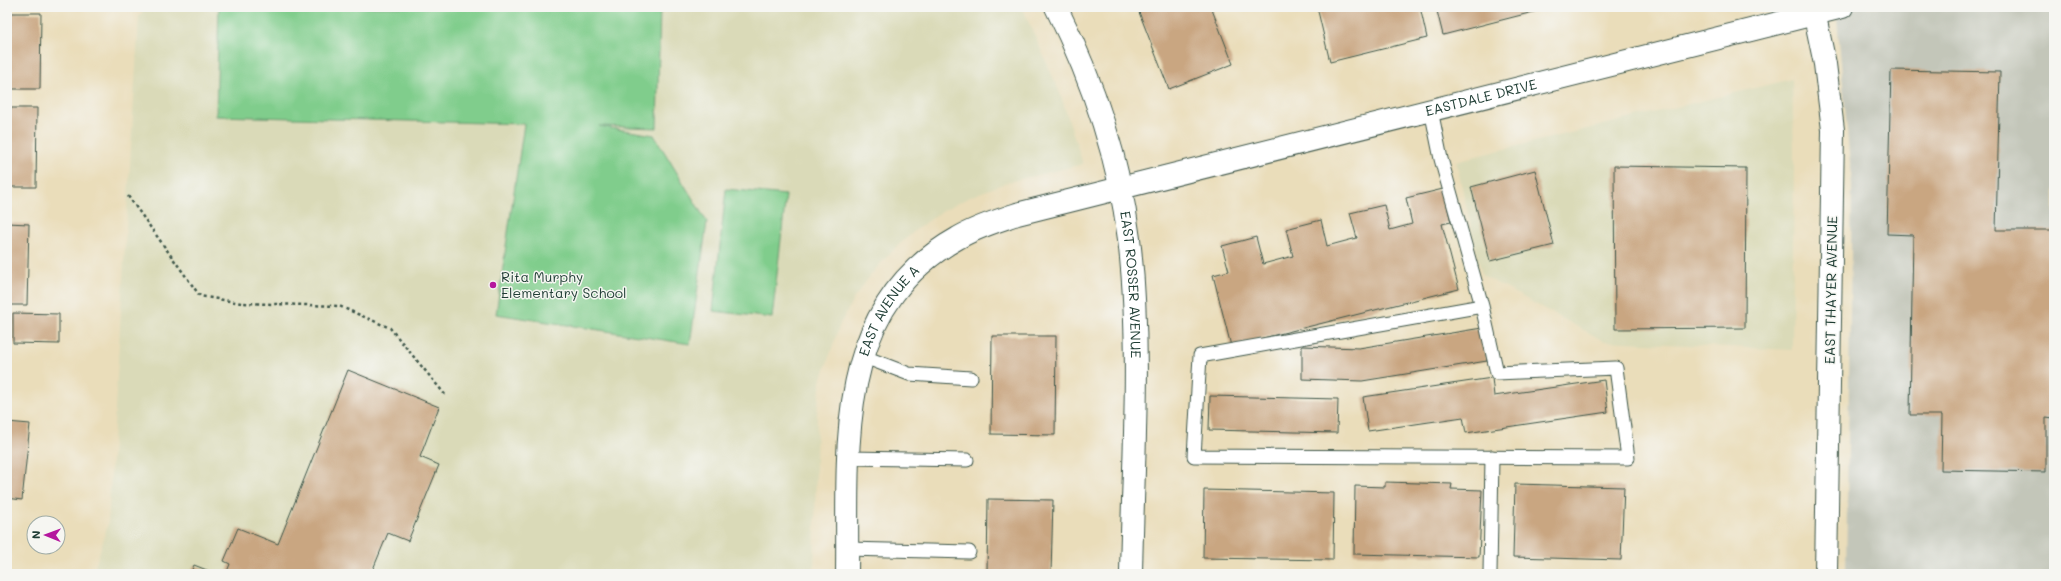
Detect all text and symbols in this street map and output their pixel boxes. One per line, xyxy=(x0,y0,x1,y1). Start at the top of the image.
street label: EASTDALE DRIVE xyxy=(1423,74,1539,120)
street label: EAST ROSSER AVENUE xyxy=(1116,210,1146,358)
street label: EAST THAYER AVENUE xyxy=(1820,216,1841,364)
street label: EAST AVENUE A xyxy=(854,260,923,358)
place label: Rita Murphy Elementary School xyxy=(501,267,627,302)
marker: Rita Murphy Elementary School xyxy=(488,280,498,290)
north arrow xyxy=(26,515,66,555)
text: N xyxy=(28,531,43,539)

